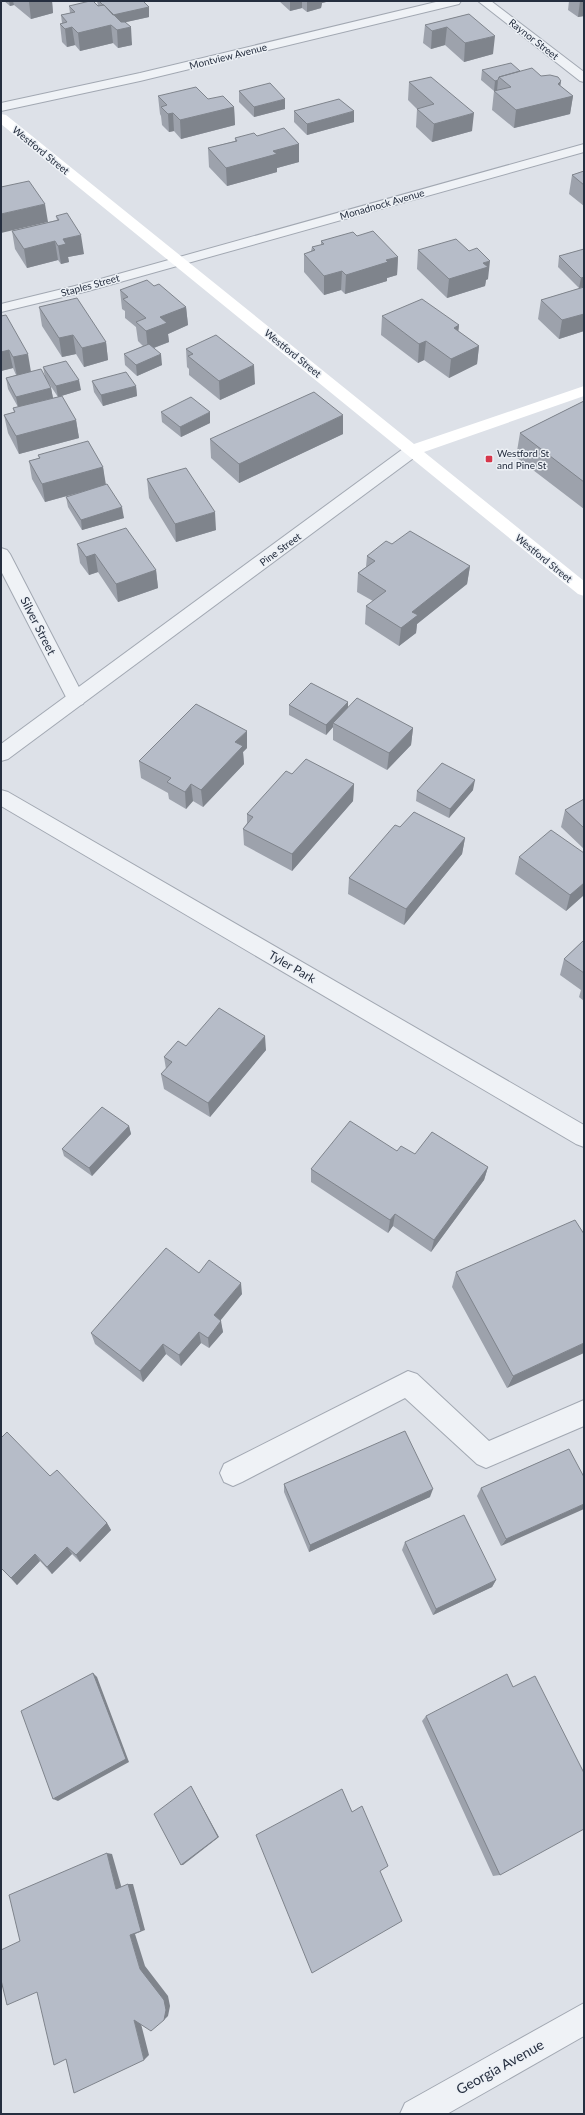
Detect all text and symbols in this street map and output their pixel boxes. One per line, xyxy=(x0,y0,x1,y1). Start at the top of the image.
street label: Raynor Street xyxy=(507,16,562,62)
street label: Montview Avenue xyxy=(188,41,268,71)
street label: Westford Street xyxy=(10,123,72,177)
street label: Monadnock Avenue xyxy=(338,186,426,222)
street label: Staples Street xyxy=(59,271,121,299)
street label: Westford Street xyxy=(262,326,324,380)
place label: Westford St and Pine St xyxy=(497,447,550,471)
marker: Westford St and Pine St xyxy=(484,454,494,464)
street label: Pine Street xyxy=(257,530,303,568)
street label: Westford Street xyxy=(513,531,575,585)
street label: Silver Street xyxy=(17,594,60,658)
street label: Tyler Park xyxy=(266,947,319,987)
street label: Georgia Avenue xyxy=(453,2036,547,2098)

